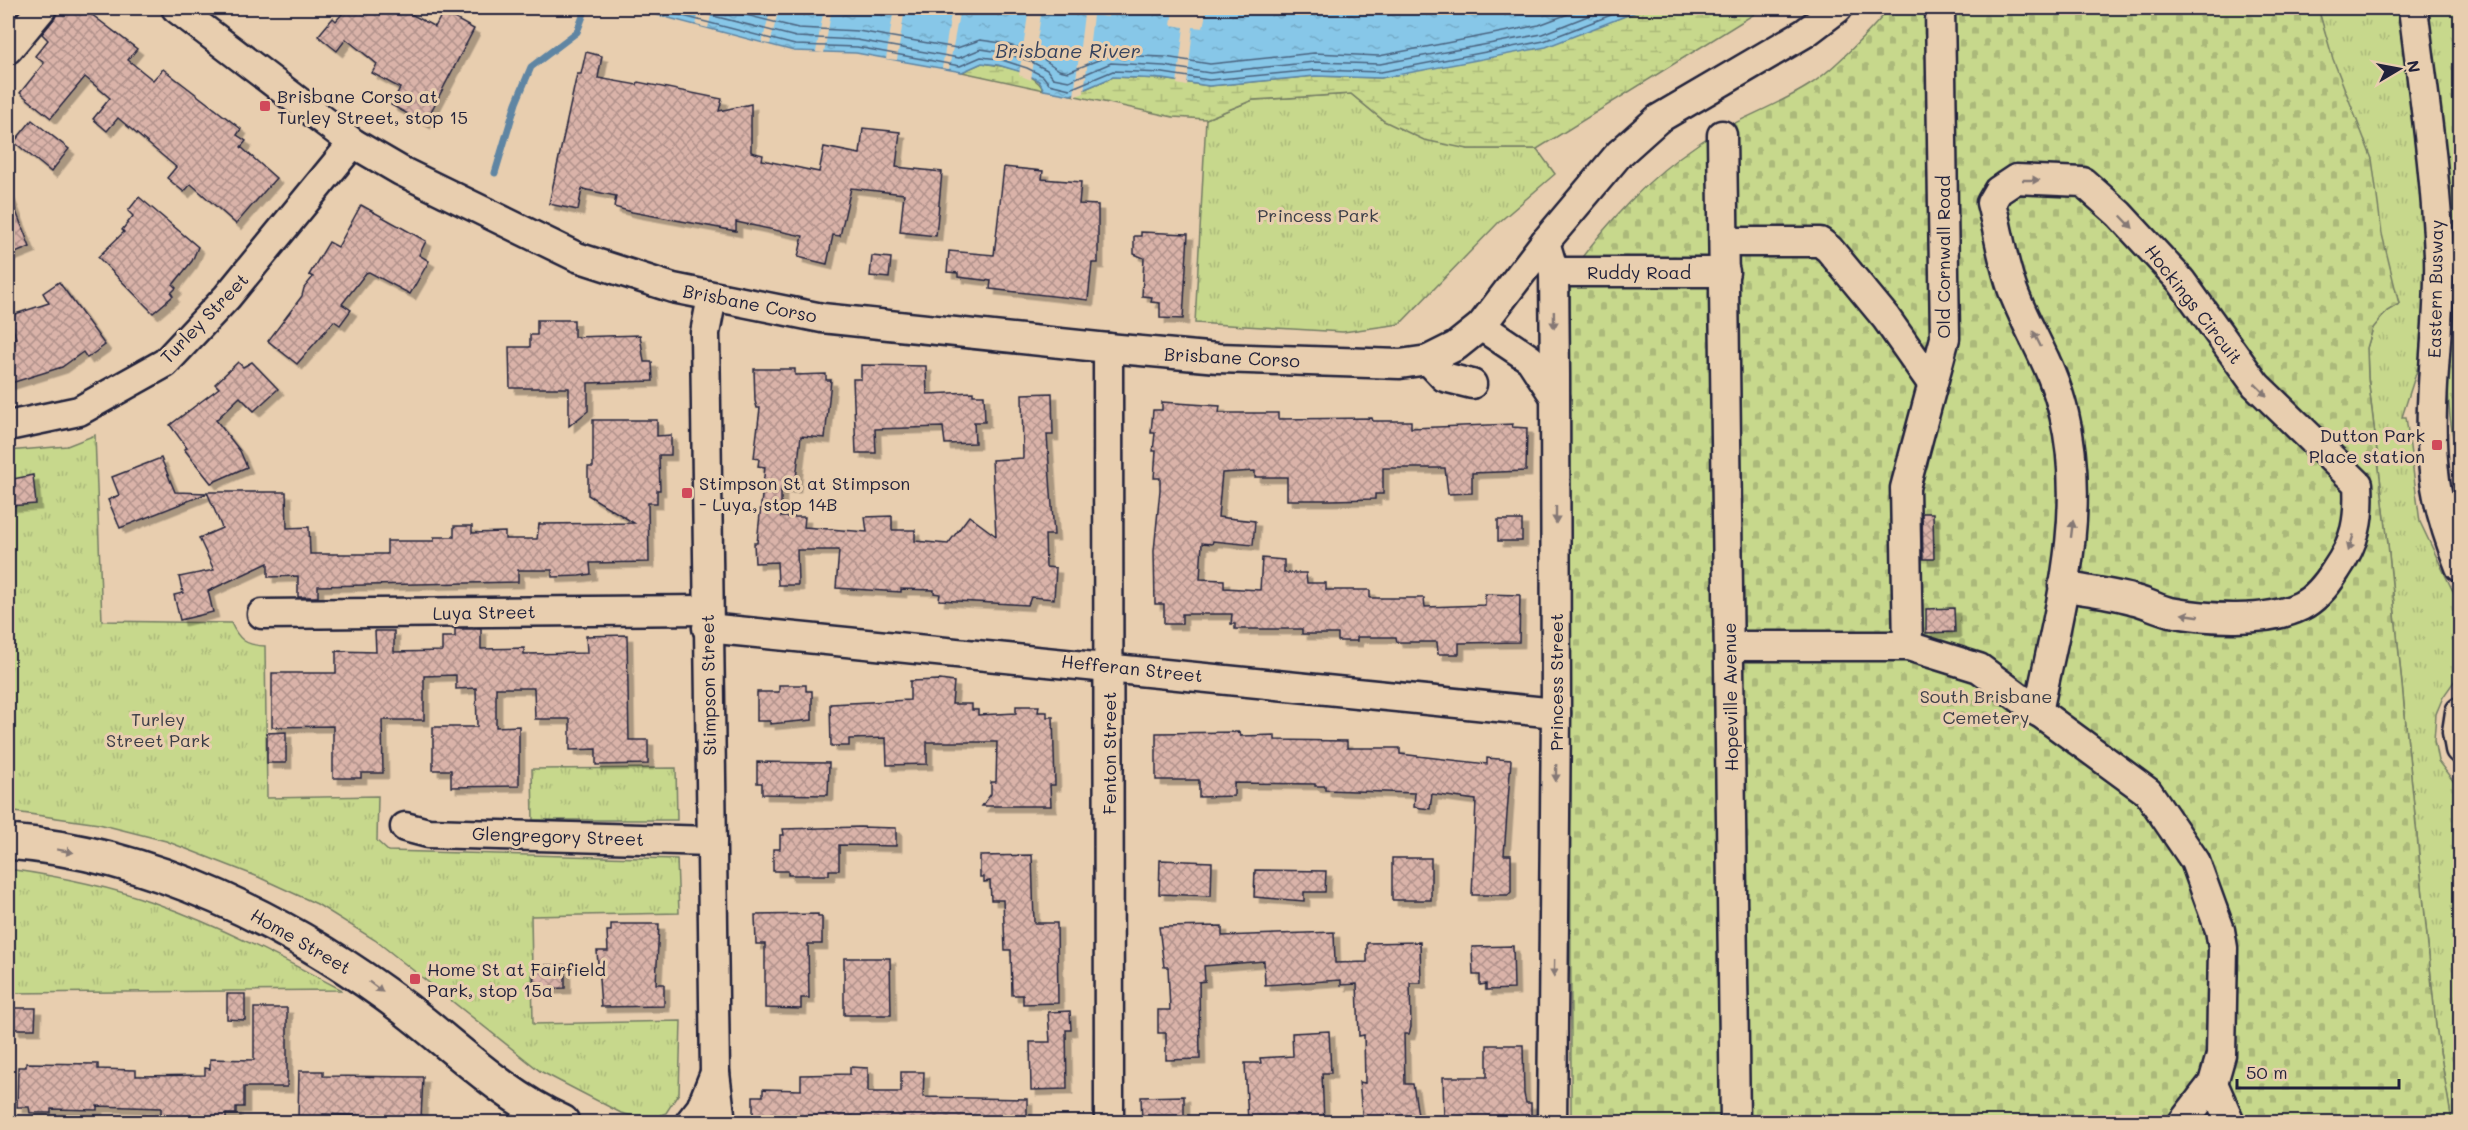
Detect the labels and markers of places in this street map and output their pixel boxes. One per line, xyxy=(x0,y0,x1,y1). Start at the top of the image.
place label: Brisbane Corso at Turley Street, stop 15 xyxy=(277,84,468,129)
marker: Brisbane Corso at Turley Street, stop 15 xyxy=(258,99,272,113)
place label: Dutton Park Place station xyxy=(2309,423,2425,468)
marker: Dutton Park Place station xyxy=(2430,438,2444,452)
place label: Stimpson St at Stimpson - Luya, stop 14B xyxy=(699,471,910,516)
marker: Stimpson St at Stimpson - Luya, stop 14B xyxy=(680,486,694,500)
place label: Home St at Fairfield Park, stop 15a xyxy=(427,957,606,1002)
marker: Home St at Fairfield Park, stop 15a xyxy=(408,972,422,986)

